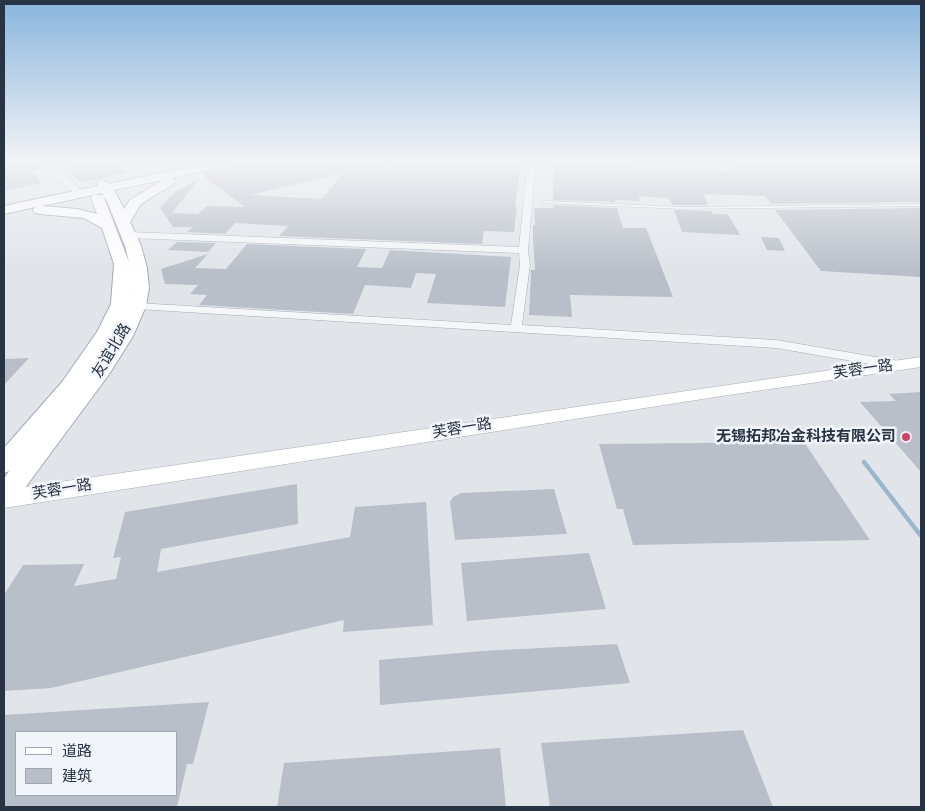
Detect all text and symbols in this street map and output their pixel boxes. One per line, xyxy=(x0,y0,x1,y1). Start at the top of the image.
street label: 友谊北路 xyxy=(89,321,135,381)
street label: 芙蓉一路 xyxy=(832,357,894,383)
street label: 芙蓉一路 xyxy=(431,415,493,443)
place label: 无锡拓邦冶金科技有限公司 xyxy=(716,428,896,446)
marker: 无锡拓邦冶金科技有限公司 xyxy=(900,431,912,443)
street label: 芙蓉一路 xyxy=(31,476,93,504)
legend xyxy=(15,731,178,796)
text: 道路 xyxy=(62,740,92,761)
text: 建筑 xyxy=(62,765,92,786)

